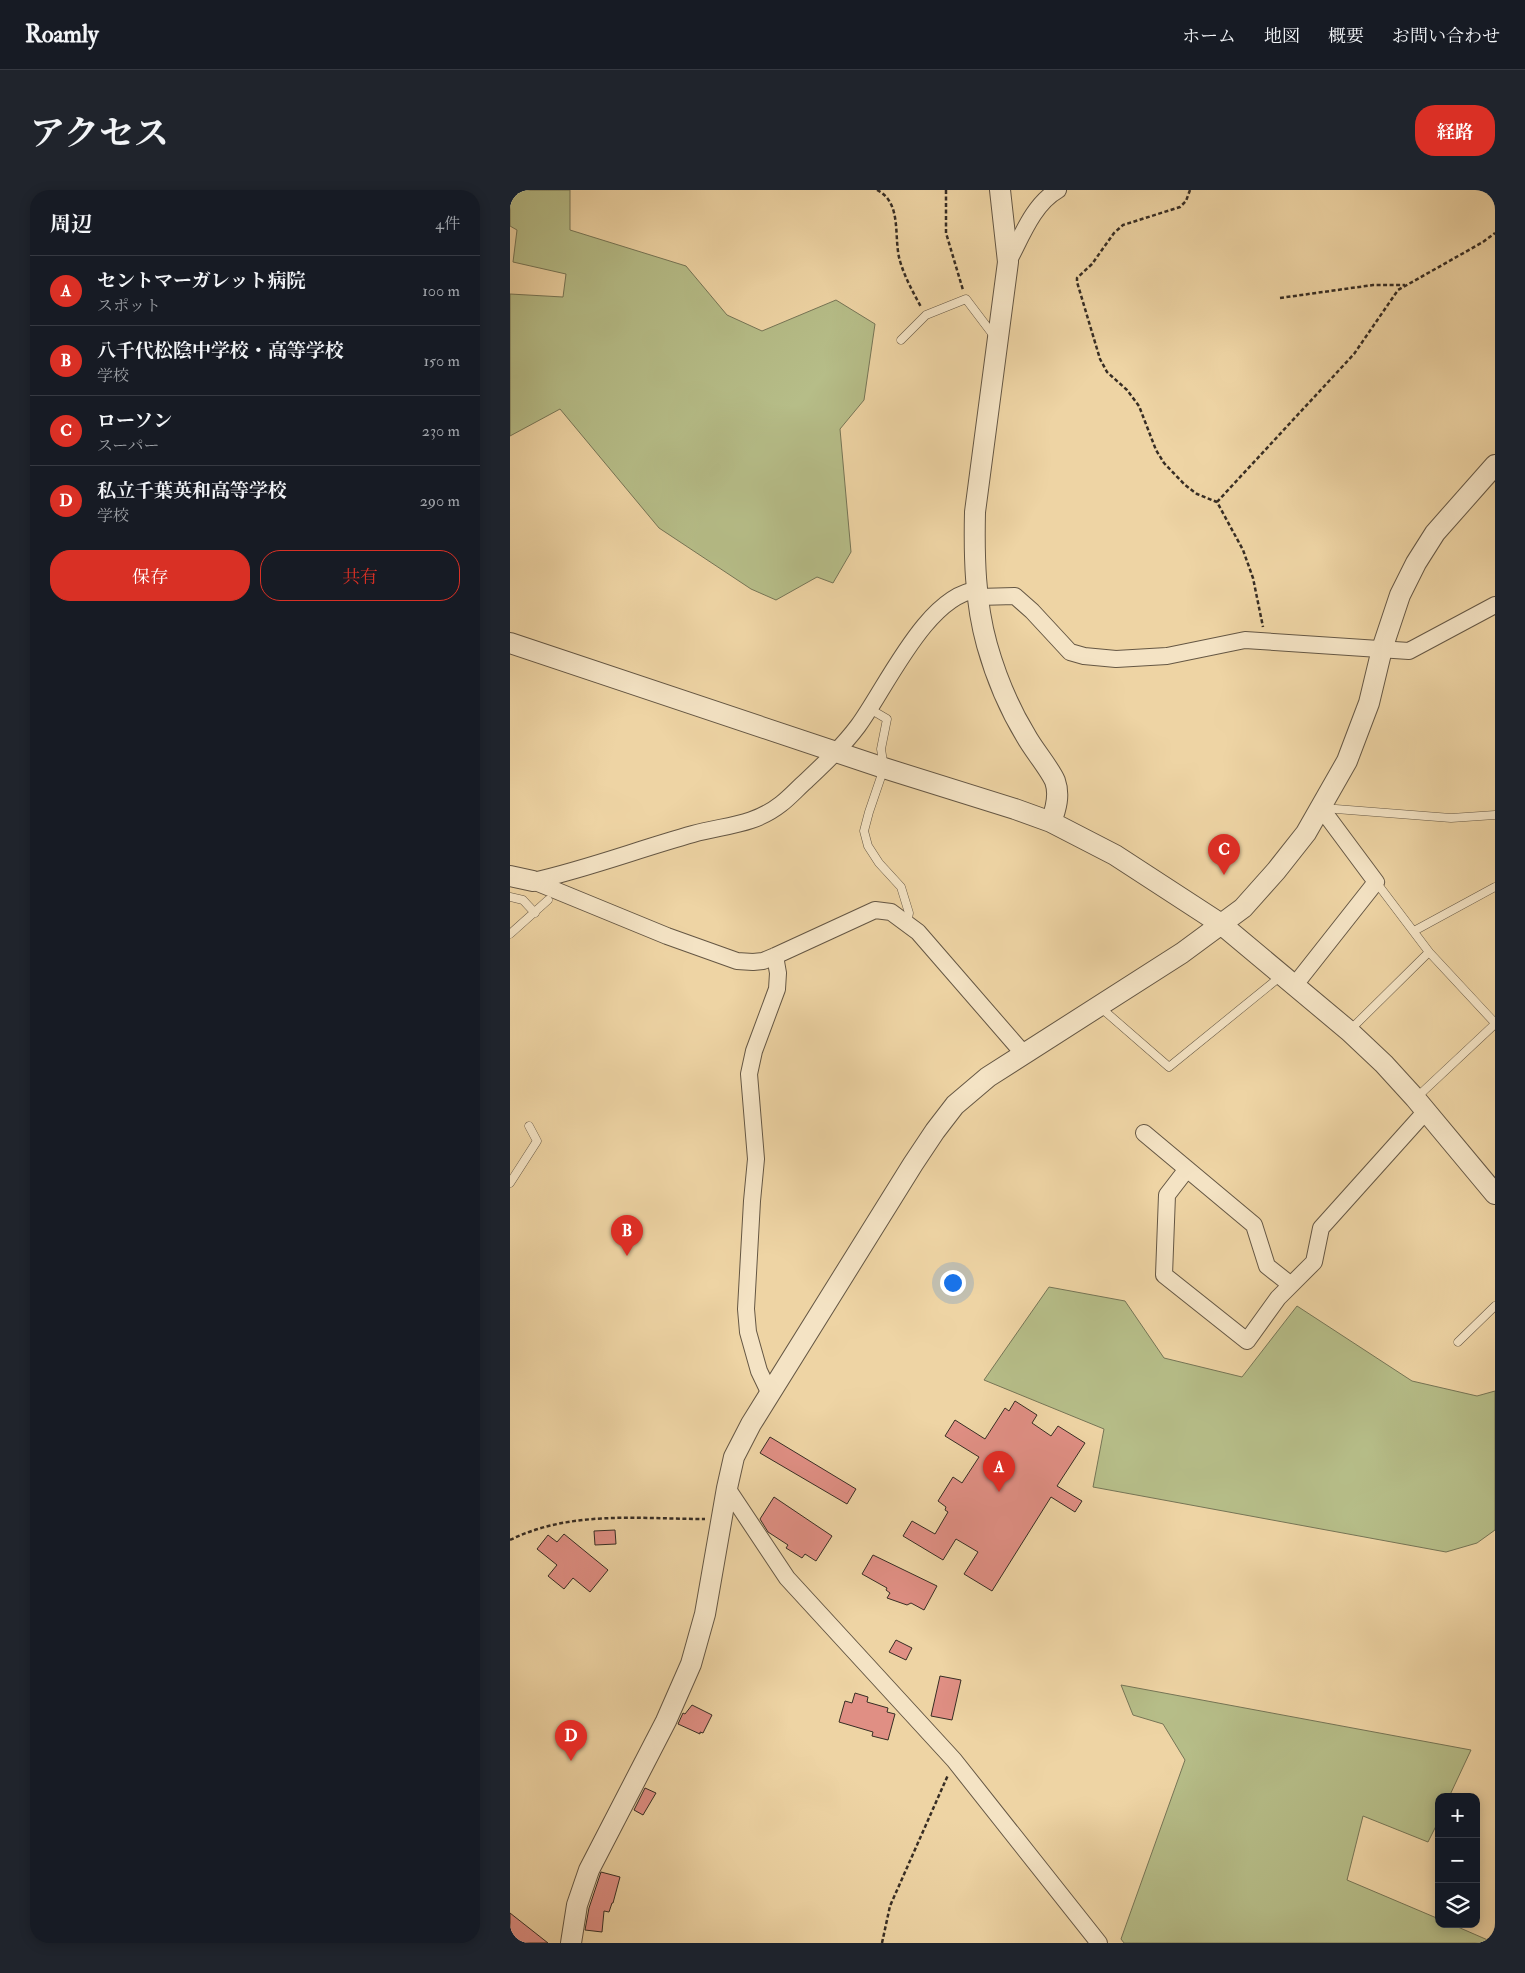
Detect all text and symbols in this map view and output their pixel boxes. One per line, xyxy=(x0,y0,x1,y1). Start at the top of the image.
text: Roamly xyxy=(25,19,99,50)
text: ホーム xyxy=(1182,25,1236,48)
text: 地図 xyxy=(1264,25,1300,48)
text: 概要 xyxy=(1328,25,1364,48)
text: お問い合わせ xyxy=(1392,25,1500,48)
button: 経路 xyxy=(1415,105,1495,156)
text: アクセス xyxy=(30,112,169,156)
text: 周辺 xyxy=(50,211,92,238)
text: 4件 xyxy=(435,214,460,234)
text: セントマーガレット病院 xyxy=(97,269,305,293)
text: A xyxy=(61,281,71,301)
text: 100 m xyxy=(422,281,460,301)
text: スポット xyxy=(97,296,161,316)
text: 八千代松陰中学校・高等学校 xyxy=(97,339,344,363)
text: B xyxy=(61,351,71,371)
text: 150 m xyxy=(423,351,460,371)
text: 学校 xyxy=(97,366,129,386)
text: ローソン xyxy=(97,409,172,433)
text: C xyxy=(60,421,72,441)
text: 230 m xyxy=(422,421,460,441)
text: スーパー xyxy=(97,436,159,456)
text: 私立千葉英和高等学校 xyxy=(97,479,287,503)
text: D xyxy=(59,491,73,511)
text: 290 m xyxy=(420,491,460,511)
text: 学校 xyxy=(97,506,129,526)
button: 保存 xyxy=(50,550,250,601)
button: 共有 xyxy=(260,550,460,601)
pin: C xyxy=(1208,834,1240,875)
pin: B xyxy=(611,1215,643,1256)
your location xyxy=(940,1270,966,1296)
pin: A xyxy=(983,1451,1015,1492)
pin: D xyxy=(555,1720,587,1761)
map controls xyxy=(1435,1793,1480,1928)
button: + xyxy=(1435,1793,1480,1838)
button: − xyxy=(1435,1838,1480,1883)
button: layers xyxy=(1435,1883,1480,1928)

